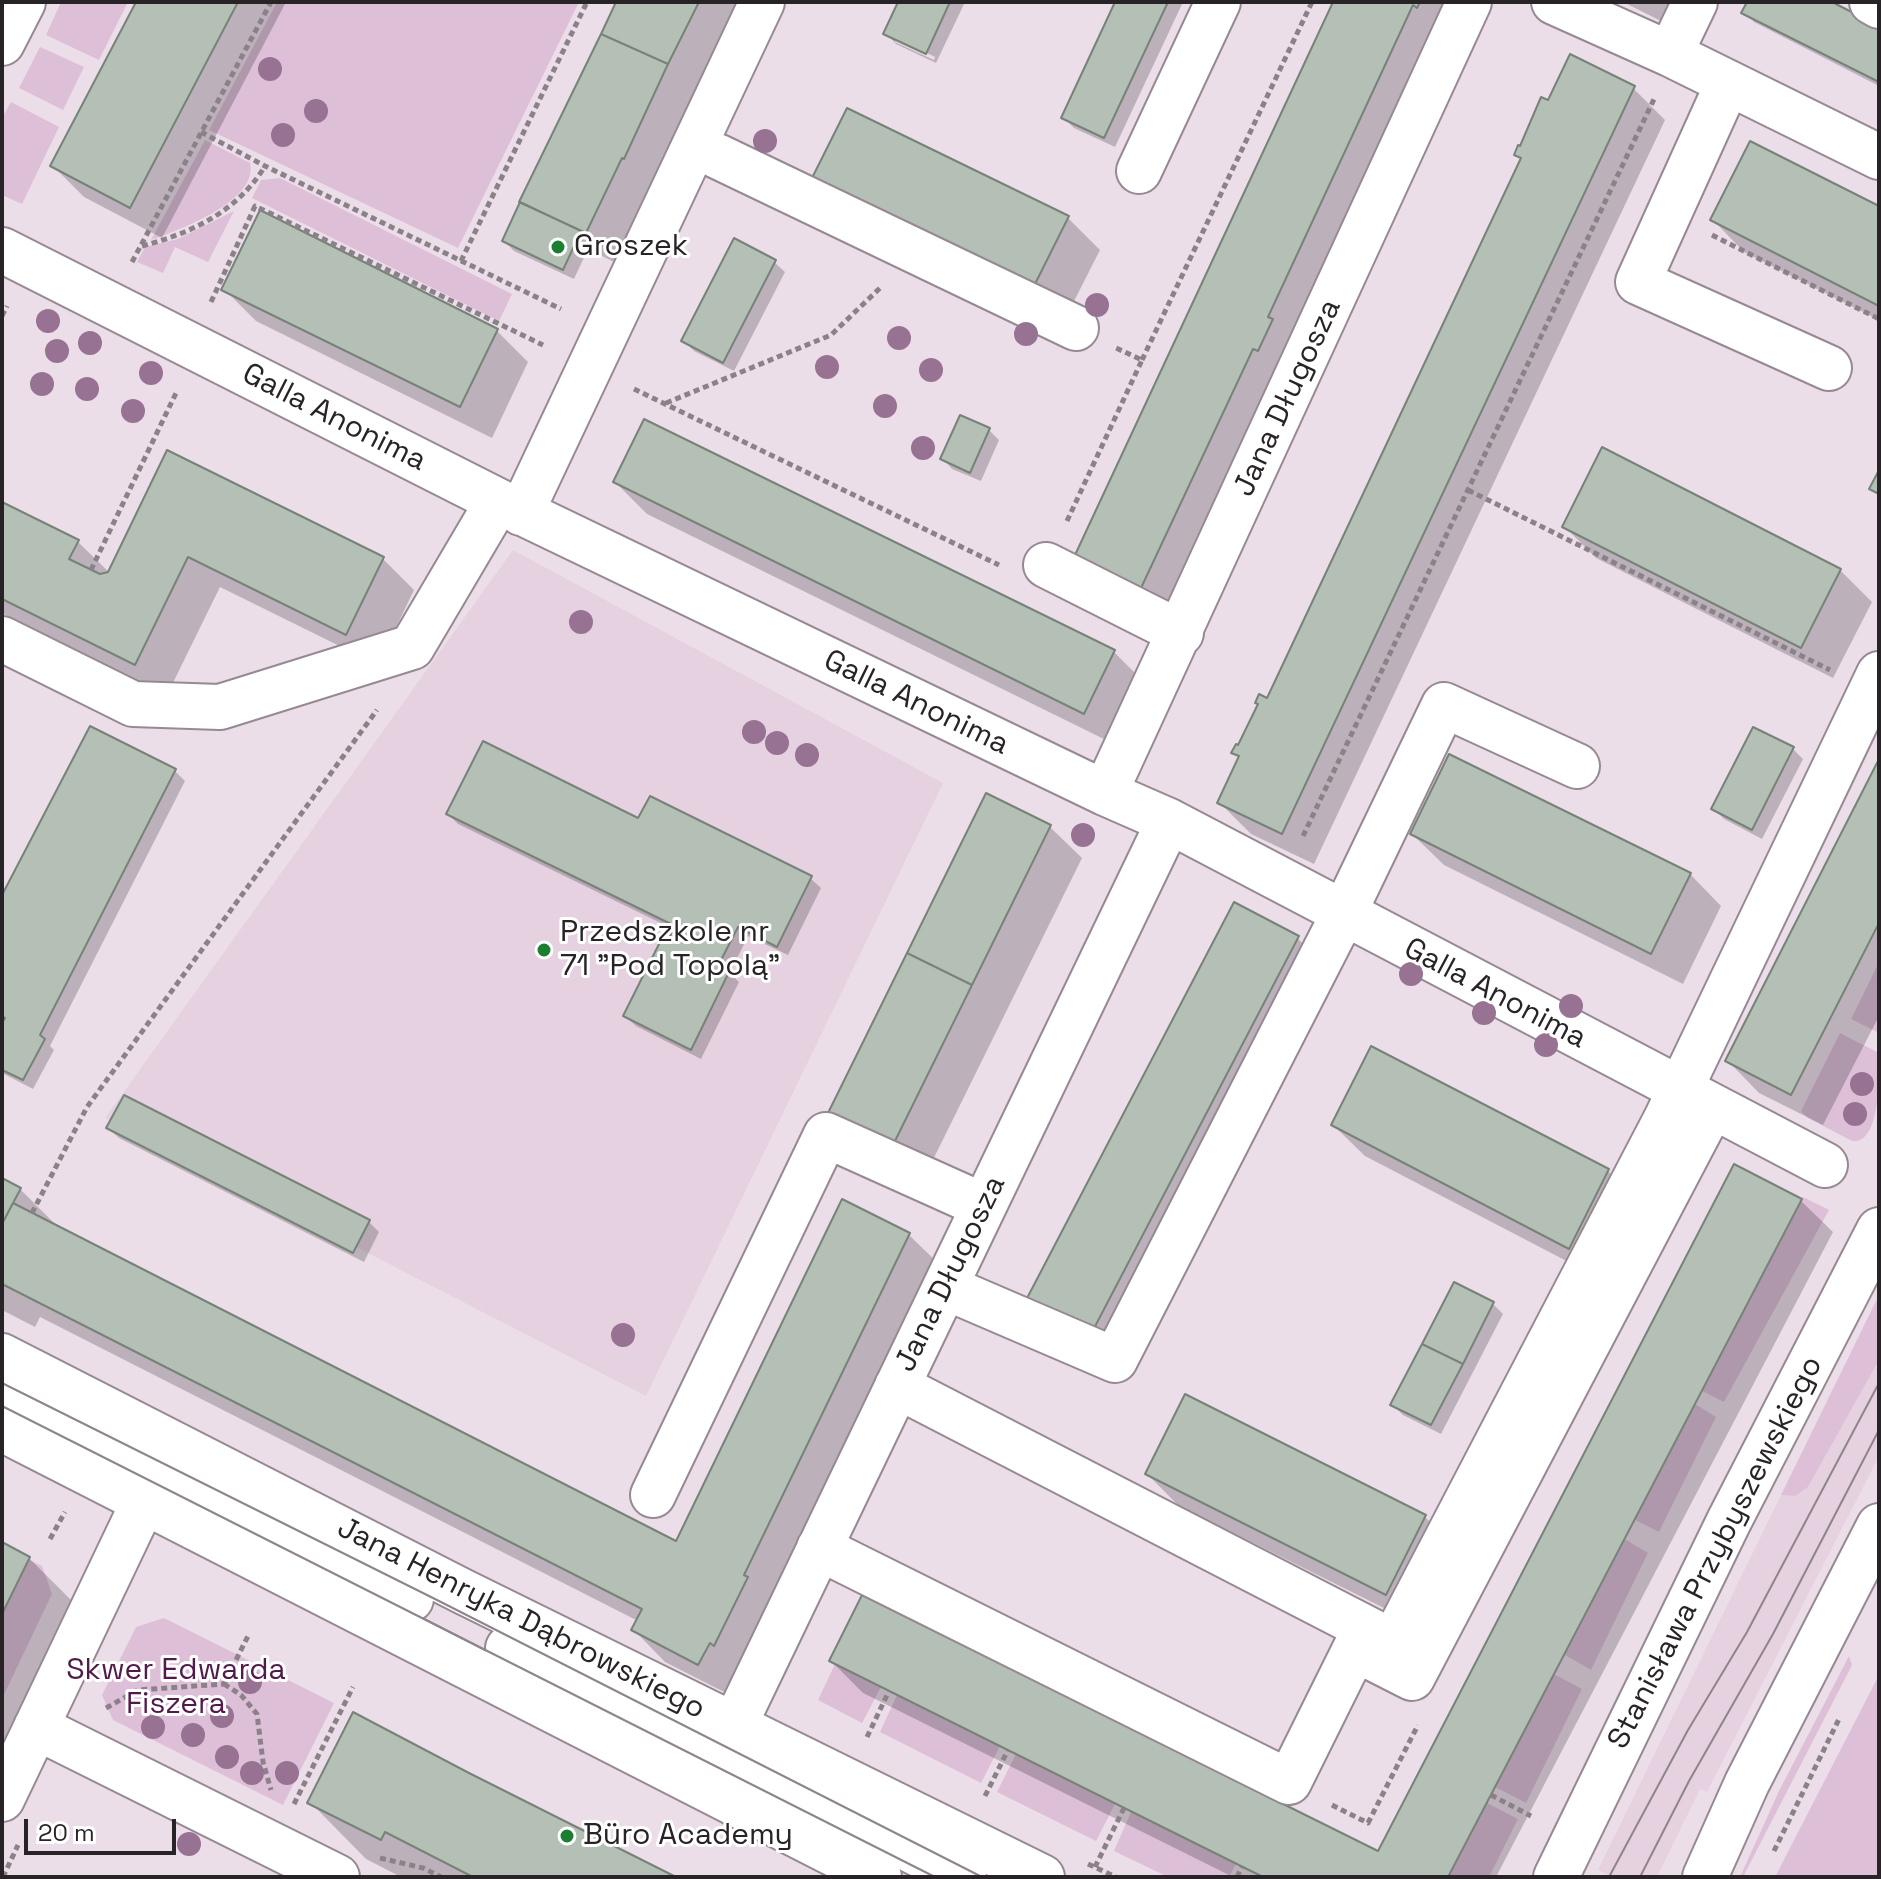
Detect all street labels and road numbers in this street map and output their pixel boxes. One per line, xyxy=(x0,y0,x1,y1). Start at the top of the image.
street label: Jana Długosza xyxy=(1227,294,1349,502)
street label: Galla Anonima xyxy=(236,356,432,480)
street label: Galla Anonima xyxy=(818,643,1014,763)
street label: Galla Anonima xyxy=(1398,931,1592,1057)
street label: Jana Długosza xyxy=(888,1170,1014,1378)
street label: Stanisława Przybyszewskiego xyxy=(1601,1351,1831,1755)
street label: Jana Henryka Dąbrowskiego xyxy=(331,1510,711,1728)

